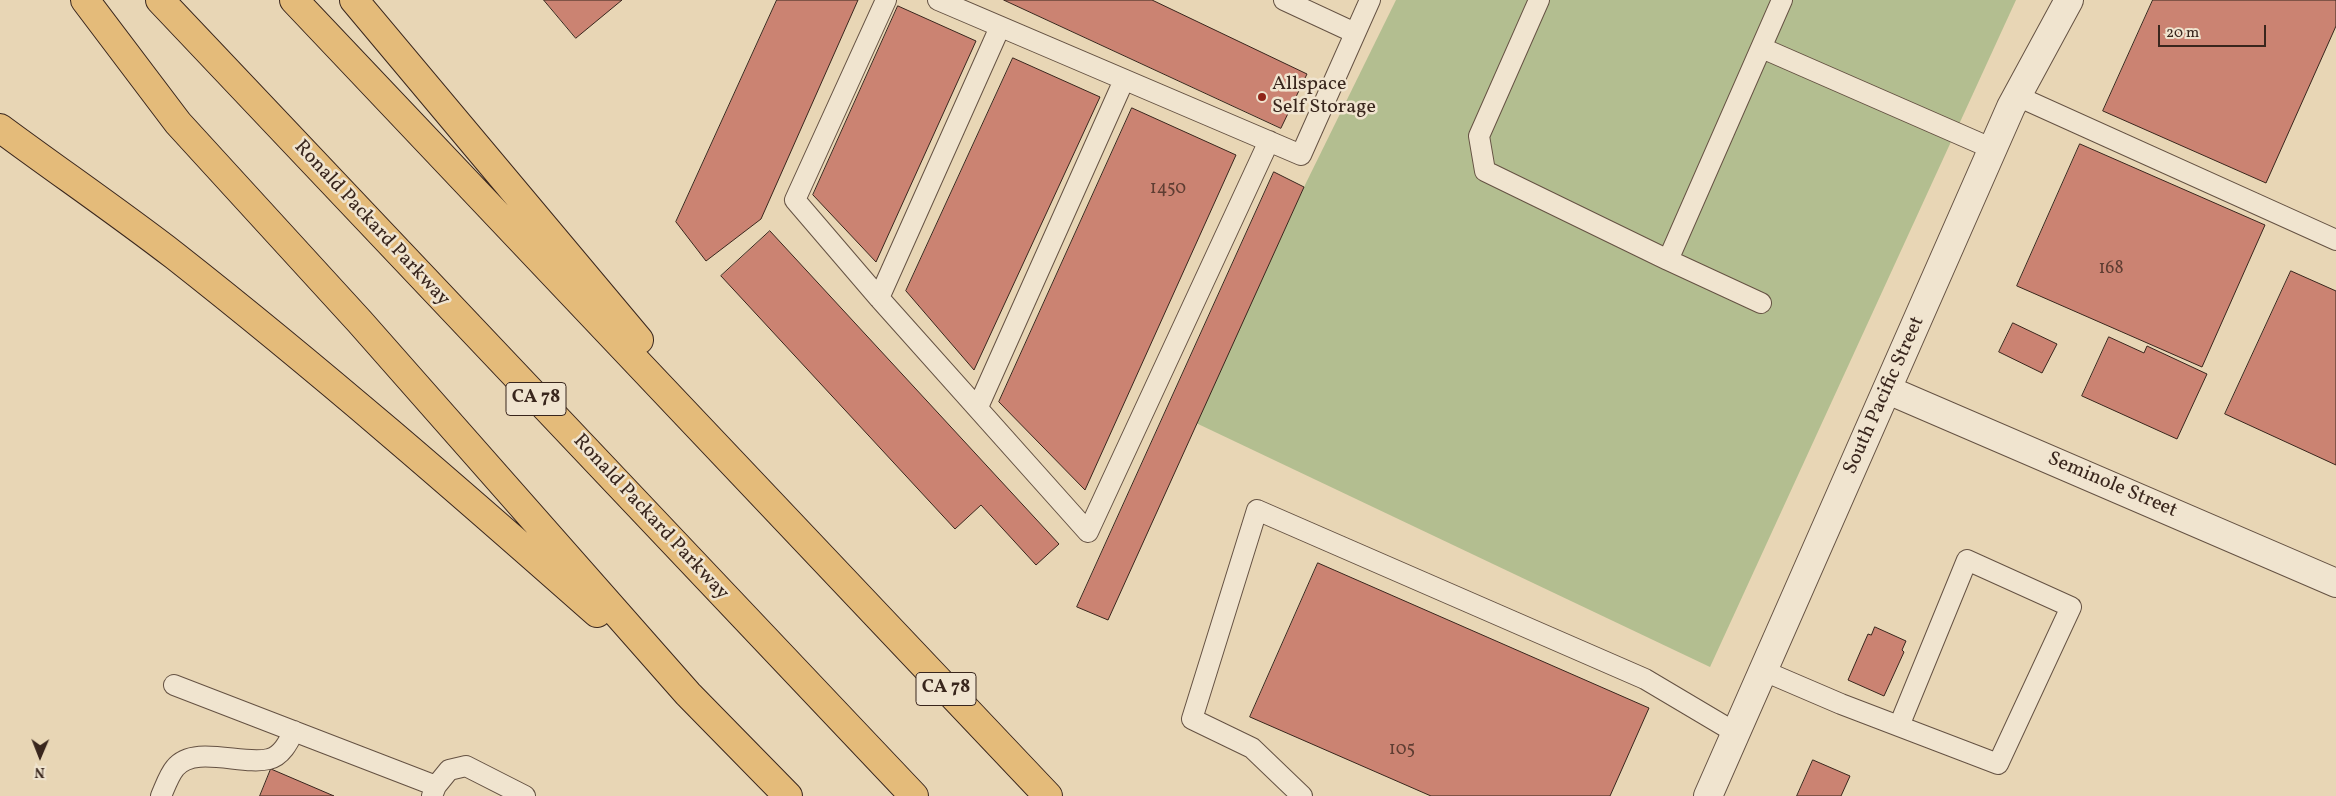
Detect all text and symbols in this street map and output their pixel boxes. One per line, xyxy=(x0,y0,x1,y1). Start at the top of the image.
scale bar xyxy=(2161,15,2268,47)
text: 20 m xyxy=(2166,23,2199,44)
place label: Allspace Self Storage xyxy=(1272,73,1376,120)
marker: Allspace Self Storage xyxy=(1256,91,1268,103)
street label: Ronald Packard Parkway xyxy=(288,136,454,312)
house number: 1450 xyxy=(1150,179,1186,201)
house number: 168 xyxy=(2098,259,2124,281)
street label: South Pacific Street xyxy=(1839,313,1931,479)
road number: CA 78 xyxy=(506,382,566,416)
street label: Ronald Packard Parkway xyxy=(567,430,733,606)
street label: Seminole Street xyxy=(2044,448,2180,524)
road number: CA 78 xyxy=(916,672,976,706)
north arrow xyxy=(15,731,65,781)
house number: 105 xyxy=(1389,740,1415,762)
text: N xyxy=(34,762,45,781)

